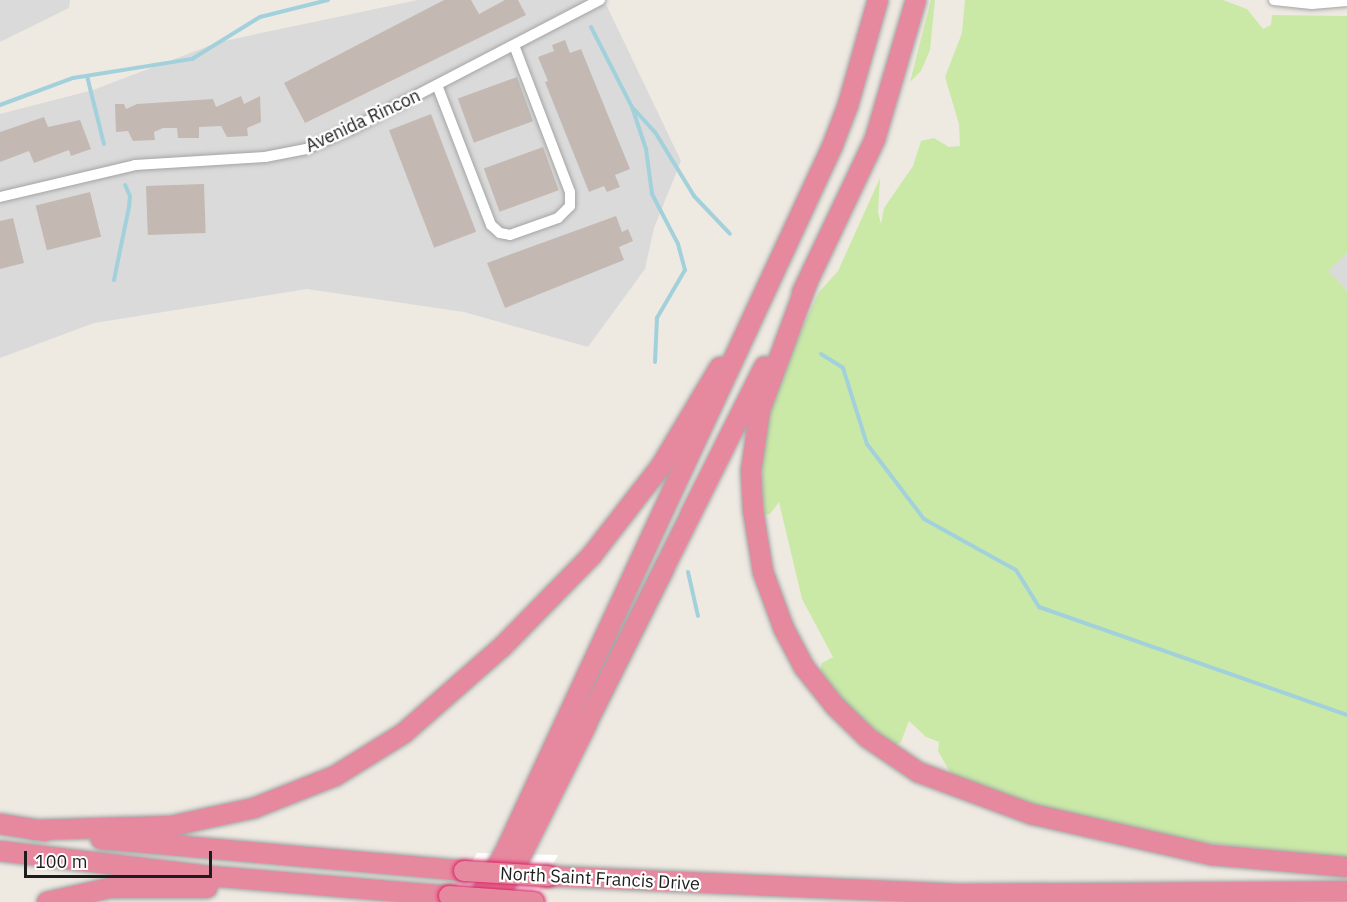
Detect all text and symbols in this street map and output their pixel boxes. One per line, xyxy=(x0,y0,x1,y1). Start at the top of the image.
street label: Avenida Rincon xyxy=(302,85,424,157)
scale bar xyxy=(27,839,214,877)
text: 100 m xyxy=(35,850,87,873)
street label: North Saint Francis Drive xyxy=(500,863,700,895)

